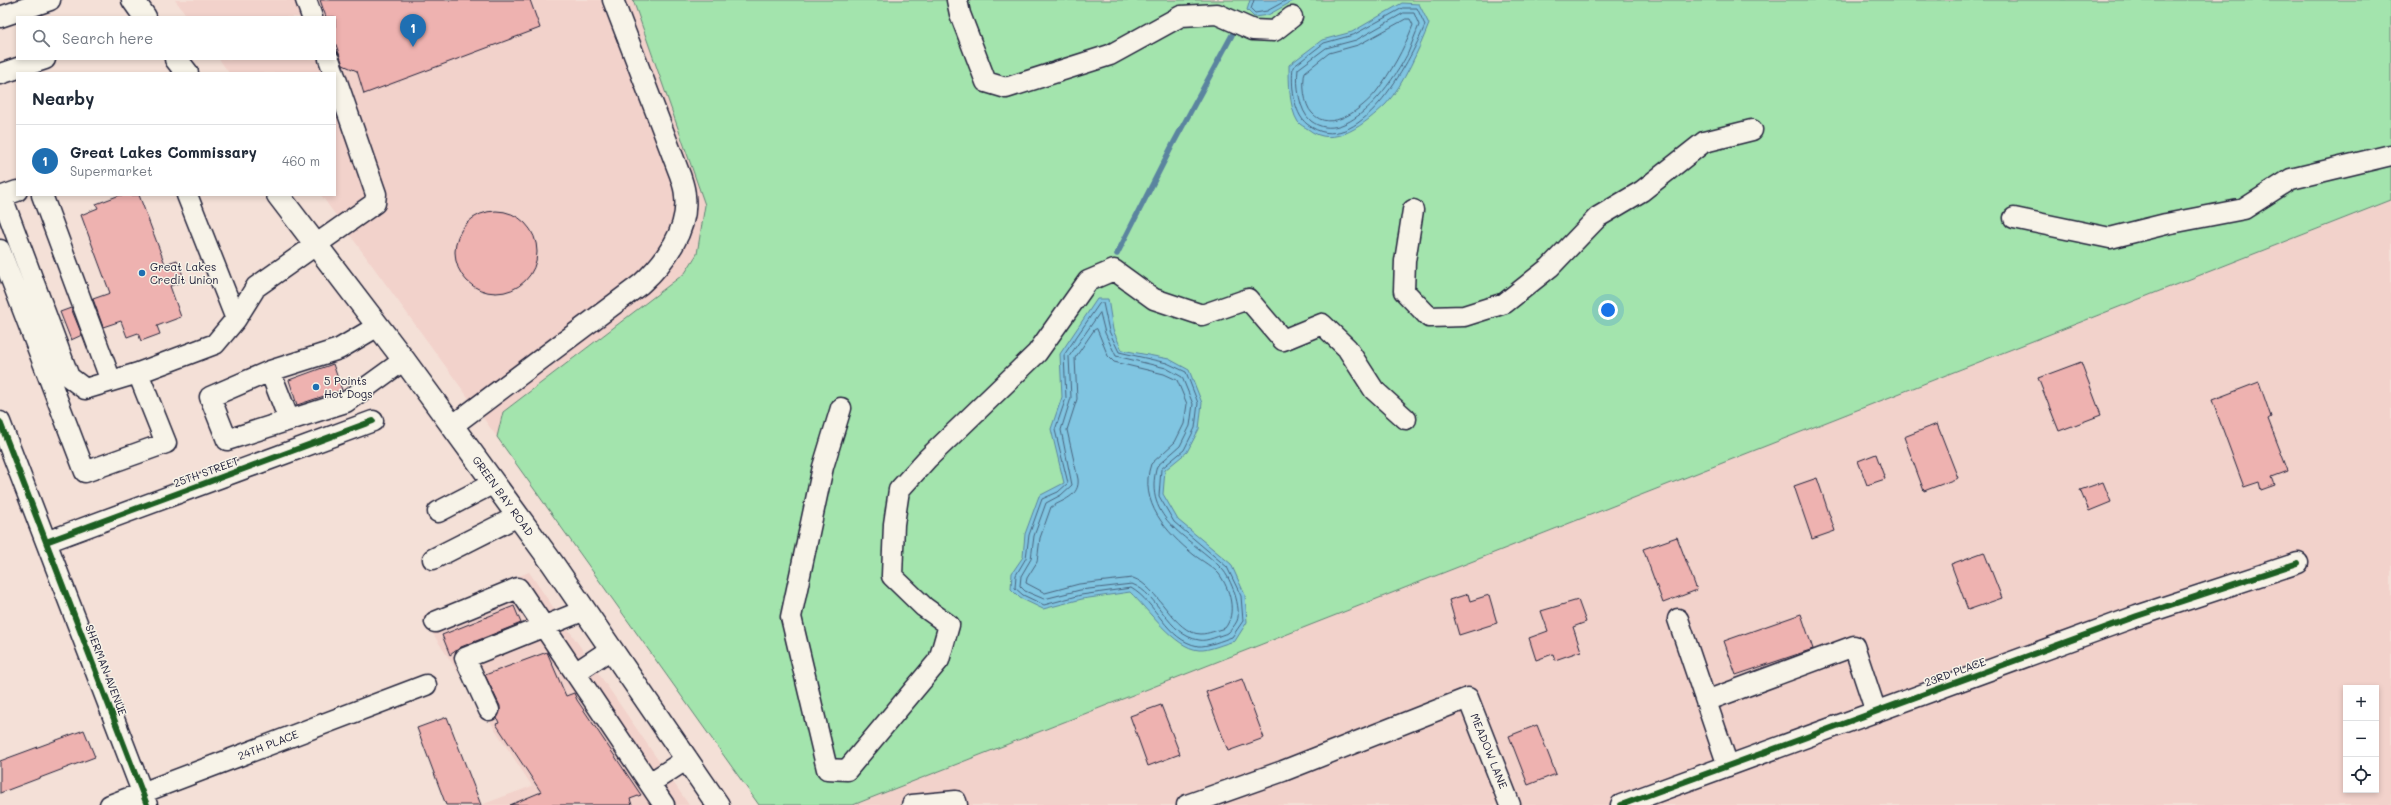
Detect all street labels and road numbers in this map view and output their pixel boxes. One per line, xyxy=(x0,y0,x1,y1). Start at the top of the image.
street label: 25TH STREET xyxy=(171,453,240,490)
street label: GREEN BAY ROAD xyxy=(469,453,538,539)
street label: SHERMAN AVENUE xyxy=(82,622,131,718)
street label: 23RD PLACE xyxy=(1922,653,1988,690)
street label: MEADOW LANE xyxy=(1468,711,1511,791)
street label: 24TH PLACE xyxy=(235,726,300,763)

